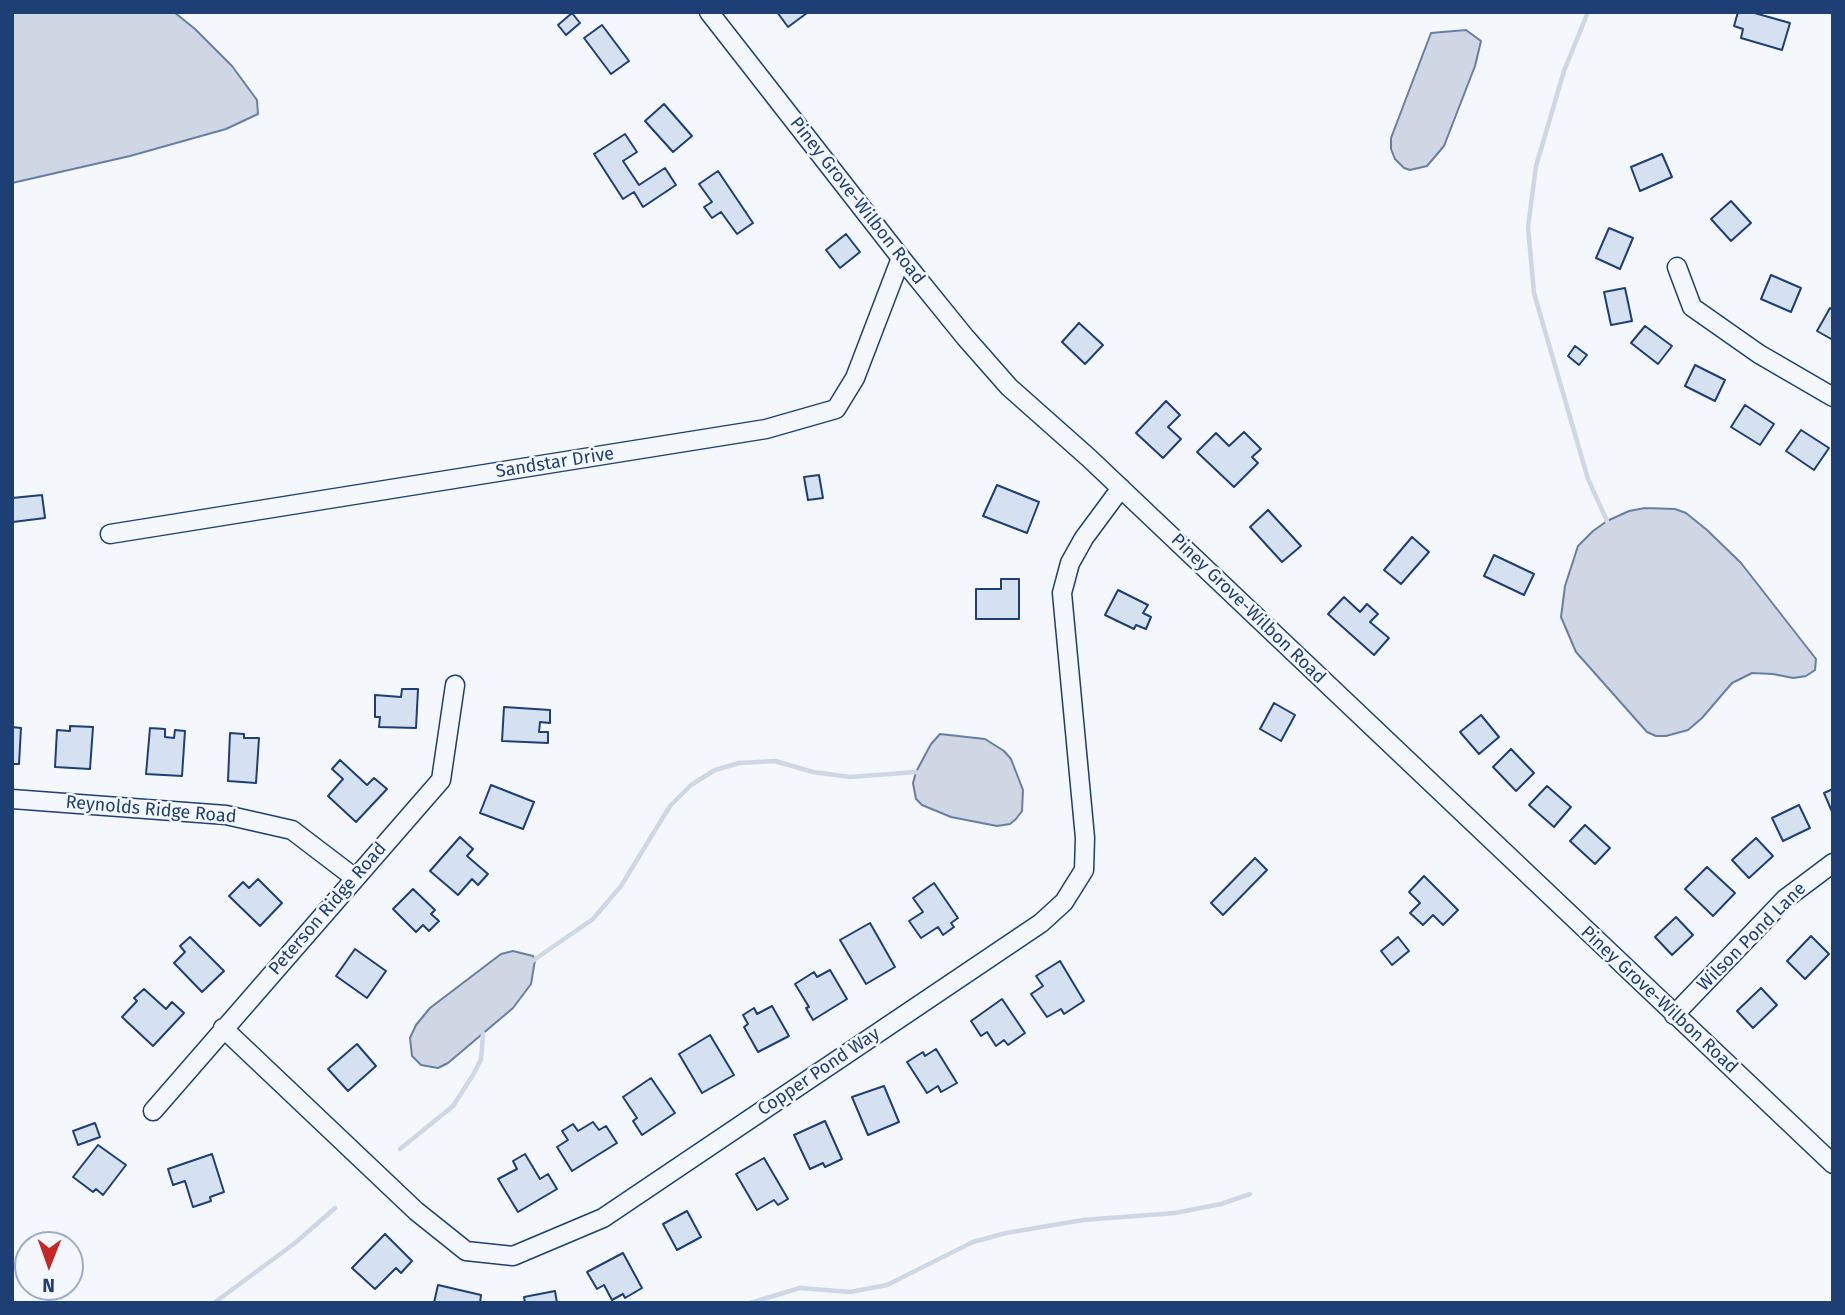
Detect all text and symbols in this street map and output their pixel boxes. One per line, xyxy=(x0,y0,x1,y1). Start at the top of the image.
street label: Piney Grove-Wilbon Road xyxy=(785,113,929,289)
street label: Sandstar Drive xyxy=(494,443,616,483)
street label: Piney Grove-Wilbon Road xyxy=(1166,529,1330,689)
street label: Reynolds Ridge Road xyxy=(65,792,237,828)
street label: Peterson Ridge Road xyxy=(265,838,391,980)
street label: Wilson Pond Lane xyxy=(1693,878,1811,996)
street label: Piney Grove-Wilbon Road xyxy=(1576,922,1742,1078)
street label: Copper Pond Way xyxy=(754,1023,884,1121)
north arrow xyxy=(14,1231,84,1301)
text: N xyxy=(42,1274,55,1297)

